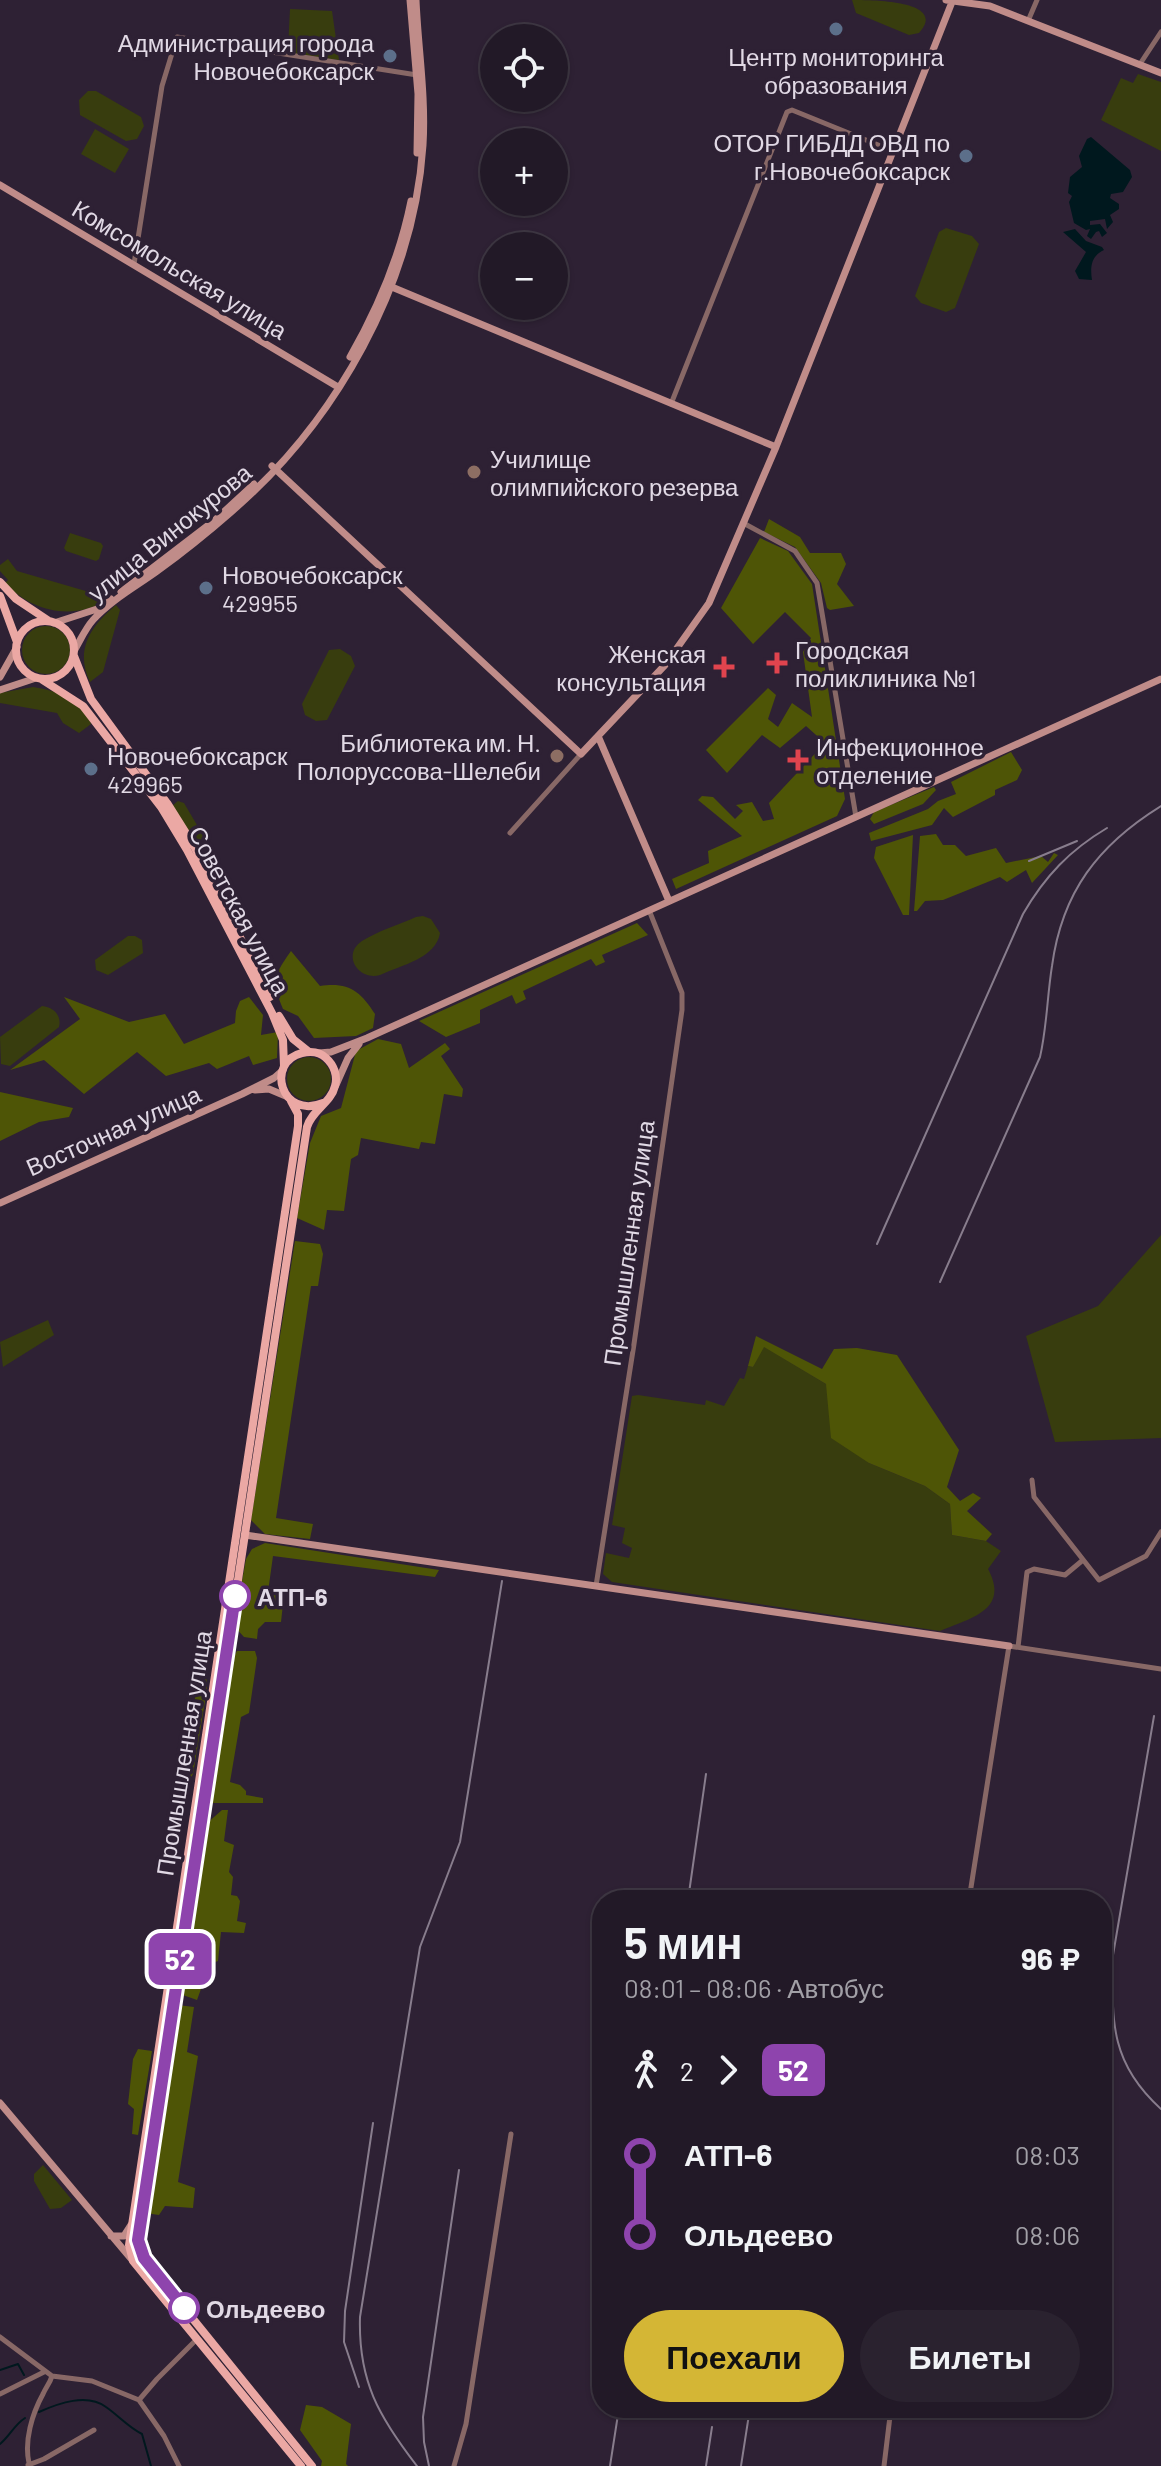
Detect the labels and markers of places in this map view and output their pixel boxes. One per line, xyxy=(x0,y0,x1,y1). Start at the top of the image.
marker: Центр мониторинга образования xyxy=(827,20,845,38)
place label: Администрация города Новочебоксарск xyxy=(118,28,375,85)
place label: Центр мониторинга образования xyxy=(728,42,944,99)
marker: Администрация города Новочебоксарск xyxy=(381,47,399,65)
place label: ОТОР ГИБДД ОВД по г.Новочебоксарск xyxy=(713,128,950,185)
marker: ОТОР ГИБДД ОВД по г.Новочебоксарск xyxy=(957,147,975,165)
place label: Училище олимпийского резерва xyxy=(490,444,739,501)
marker: Училище олимпийского резерва xyxy=(465,463,483,481)
place label: Новочебоксарск 429955 xyxy=(222,560,403,617)
marker: Новочебоксарск 429955 xyxy=(197,579,215,597)
place label: Городская поликлиника №1 xyxy=(795,635,976,692)
place label: Женская консультация xyxy=(556,639,706,696)
marker: Городская поликлиника №1 xyxy=(766,652,788,674)
marker: Женская консультация xyxy=(713,656,735,678)
place label: Библиотека им. Н. Полоруссова-Шелеби xyxy=(297,728,541,785)
place label: Инфекционное отделение xyxy=(816,732,984,789)
place label: Новочебоксарск 429965 xyxy=(107,741,288,798)
marker: Библиотека им. Н. Полоруссова-Шелеби xyxy=(548,747,566,765)
marker: Инфекционное отделение xyxy=(787,749,809,771)
marker: Новочебоксарск 429965 xyxy=(82,760,100,778)
marker: АТП-6 xyxy=(220,1581,250,1611)
place label: АТП-6 xyxy=(257,1582,328,1611)
marker: Ольдеево xyxy=(169,2293,199,2323)
place label: Ольдеево xyxy=(206,2294,325,2323)

